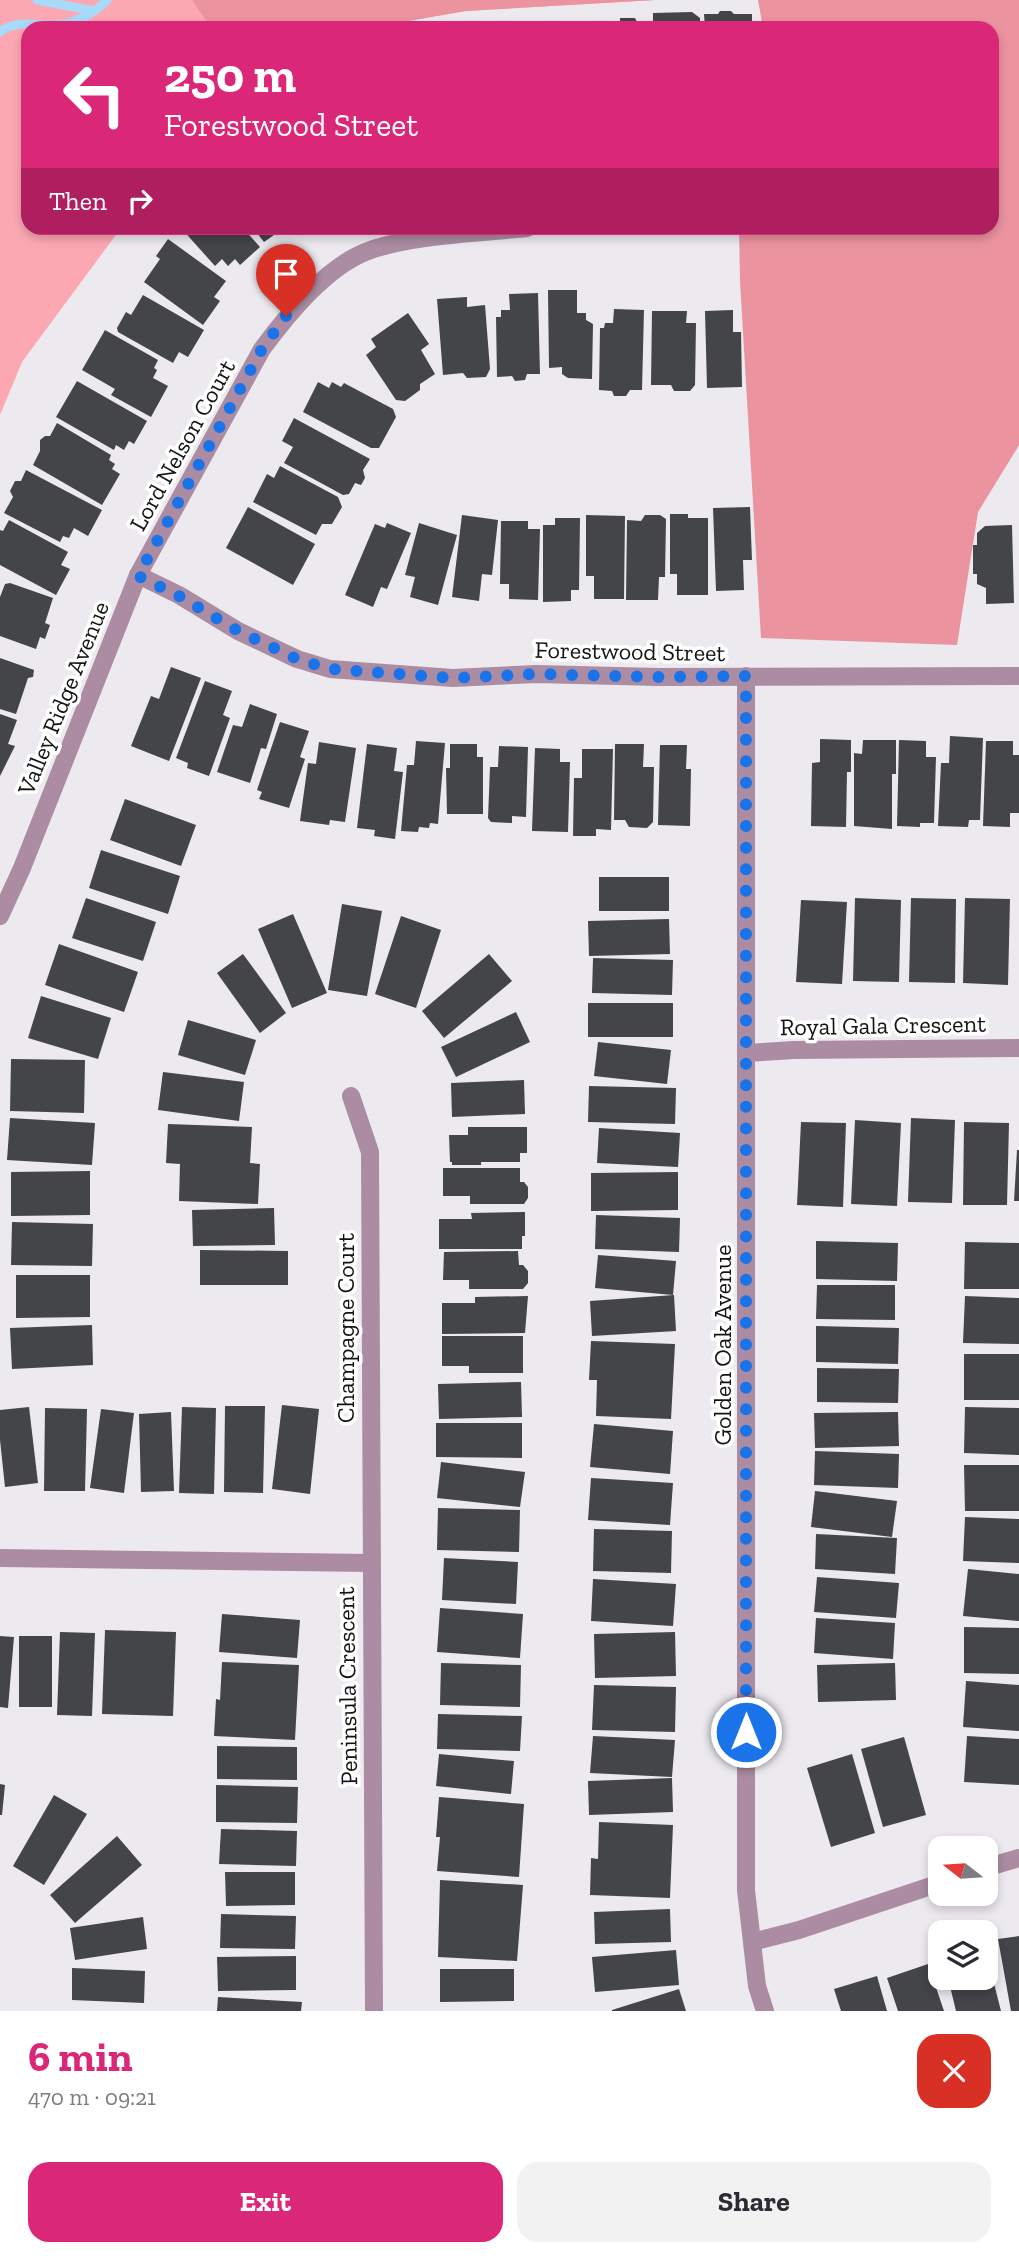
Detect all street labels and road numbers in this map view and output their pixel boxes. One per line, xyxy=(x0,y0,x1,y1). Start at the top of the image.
street label: Lord Nelson Court xyxy=(123,354,241,536)
street label: Valley Ridge Avenue xyxy=(11,597,115,800)
street label: Forestwood Street xyxy=(534,635,726,667)
street label: Royal Gala Crescent xyxy=(780,1009,986,1041)
street label: Champagne Court xyxy=(331,1233,360,1423)
street label: Golden Oak Avenue xyxy=(708,1244,737,1446)
street label: Peninsula Crescent xyxy=(331,1586,363,1786)

